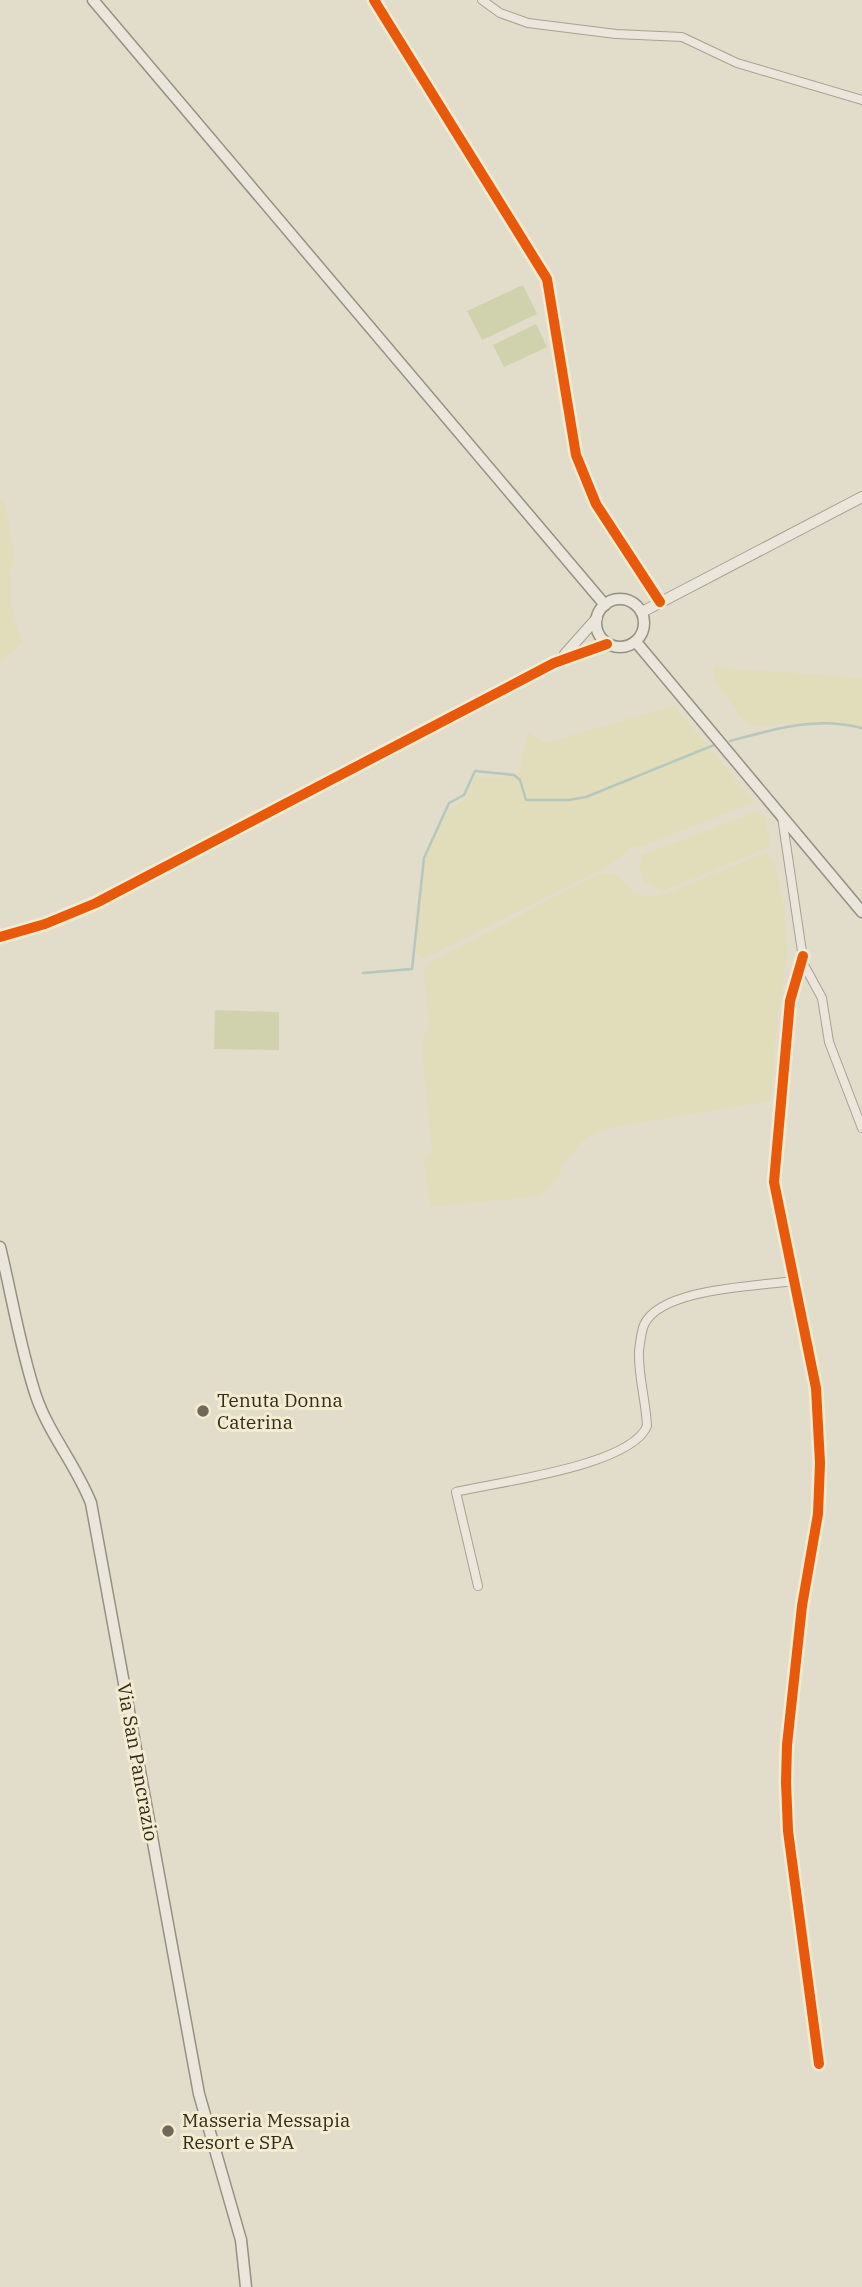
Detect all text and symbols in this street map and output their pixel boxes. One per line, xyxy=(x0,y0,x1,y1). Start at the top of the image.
place label: Tenuta Donna Caterina xyxy=(217,1388,343,1434)
marker: Tenuta Donna Caterina xyxy=(195,1403,211,1419)
street label: Via San Pancrazio xyxy=(112,1681,164,1843)
place label: Masseria Messapia Resort e SPA xyxy=(182,2108,350,2154)
marker: Masseria Messapia Resort e SPA xyxy=(160,2123,176,2139)

